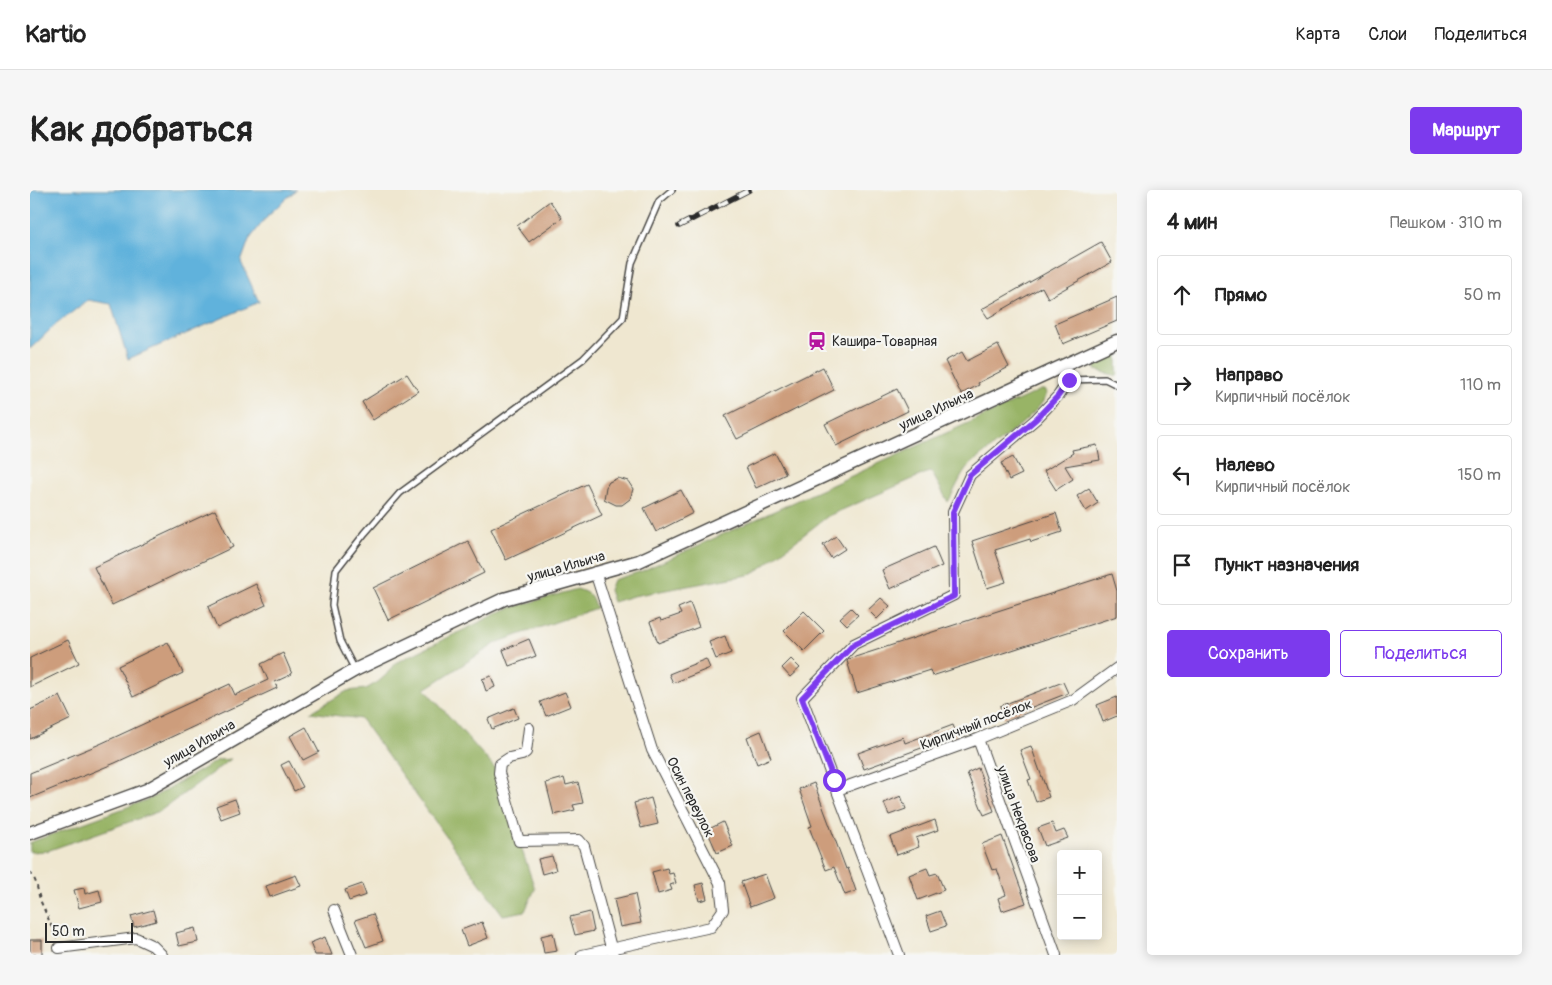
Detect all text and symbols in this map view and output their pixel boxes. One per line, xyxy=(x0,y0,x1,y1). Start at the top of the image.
text: Kartio xyxy=(25,20,86,49)
text: Карта xyxy=(1296,23,1340,46)
text: Слои xyxy=(1368,23,1406,46)
text: Поделиться xyxy=(1434,23,1527,46)
button: Маршрут xyxy=(1410,107,1522,154)
text: Как добраться xyxy=(30,108,253,152)
text: 4 мин xyxy=(1167,209,1217,236)
text: Пешком · 310 m xyxy=(1390,213,1502,233)
icon: ahead xyxy=(1168,281,1196,309)
text: Прямо xyxy=(1215,283,1267,307)
text: 50 m xyxy=(1464,285,1501,305)
station icon: Кашира-Товарная xyxy=(806,330,828,352)
place label: Кашира-Товарная xyxy=(832,333,937,350)
text: Направо xyxy=(1215,363,1283,387)
route end xyxy=(1058,369,1081,392)
icon: right xyxy=(1168,371,1196,399)
text: 110 m xyxy=(1460,375,1501,395)
street label: улица Ильича xyxy=(895,385,976,434)
text: Кирпичный посёлок xyxy=(1215,387,1350,407)
text: Налево xyxy=(1215,453,1275,477)
icon: left xyxy=(1168,461,1196,489)
text: 150 m xyxy=(1457,465,1501,485)
text: Кирпичный посёлок xyxy=(1215,477,1350,497)
street label: улица Ильича xyxy=(524,547,607,586)
icon: arrive xyxy=(1168,551,1196,579)
text: Пункт назначения xyxy=(1215,553,1359,577)
button: Сохранить xyxy=(1167,630,1330,677)
button: Поделиться xyxy=(1340,630,1502,677)
street label: Кирпичный посёлок xyxy=(918,695,1035,754)
street label: улица Ильича xyxy=(160,716,238,771)
street label: Осин переулок xyxy=(663,754,718,840)
street label: улица Некрасова xyxy=(993,762,1044,865)
route start xyxy=(823,769,846,792)
map controls xyxy=(1057,850,1102,940)
button: + xyxy=(1057,850,1102,895)
button: − xyxy=(1057,895,1102,940)
scale bar xyxy=(45,920,132,943)
text: 50 m xyxy=(52,923,85,940)

